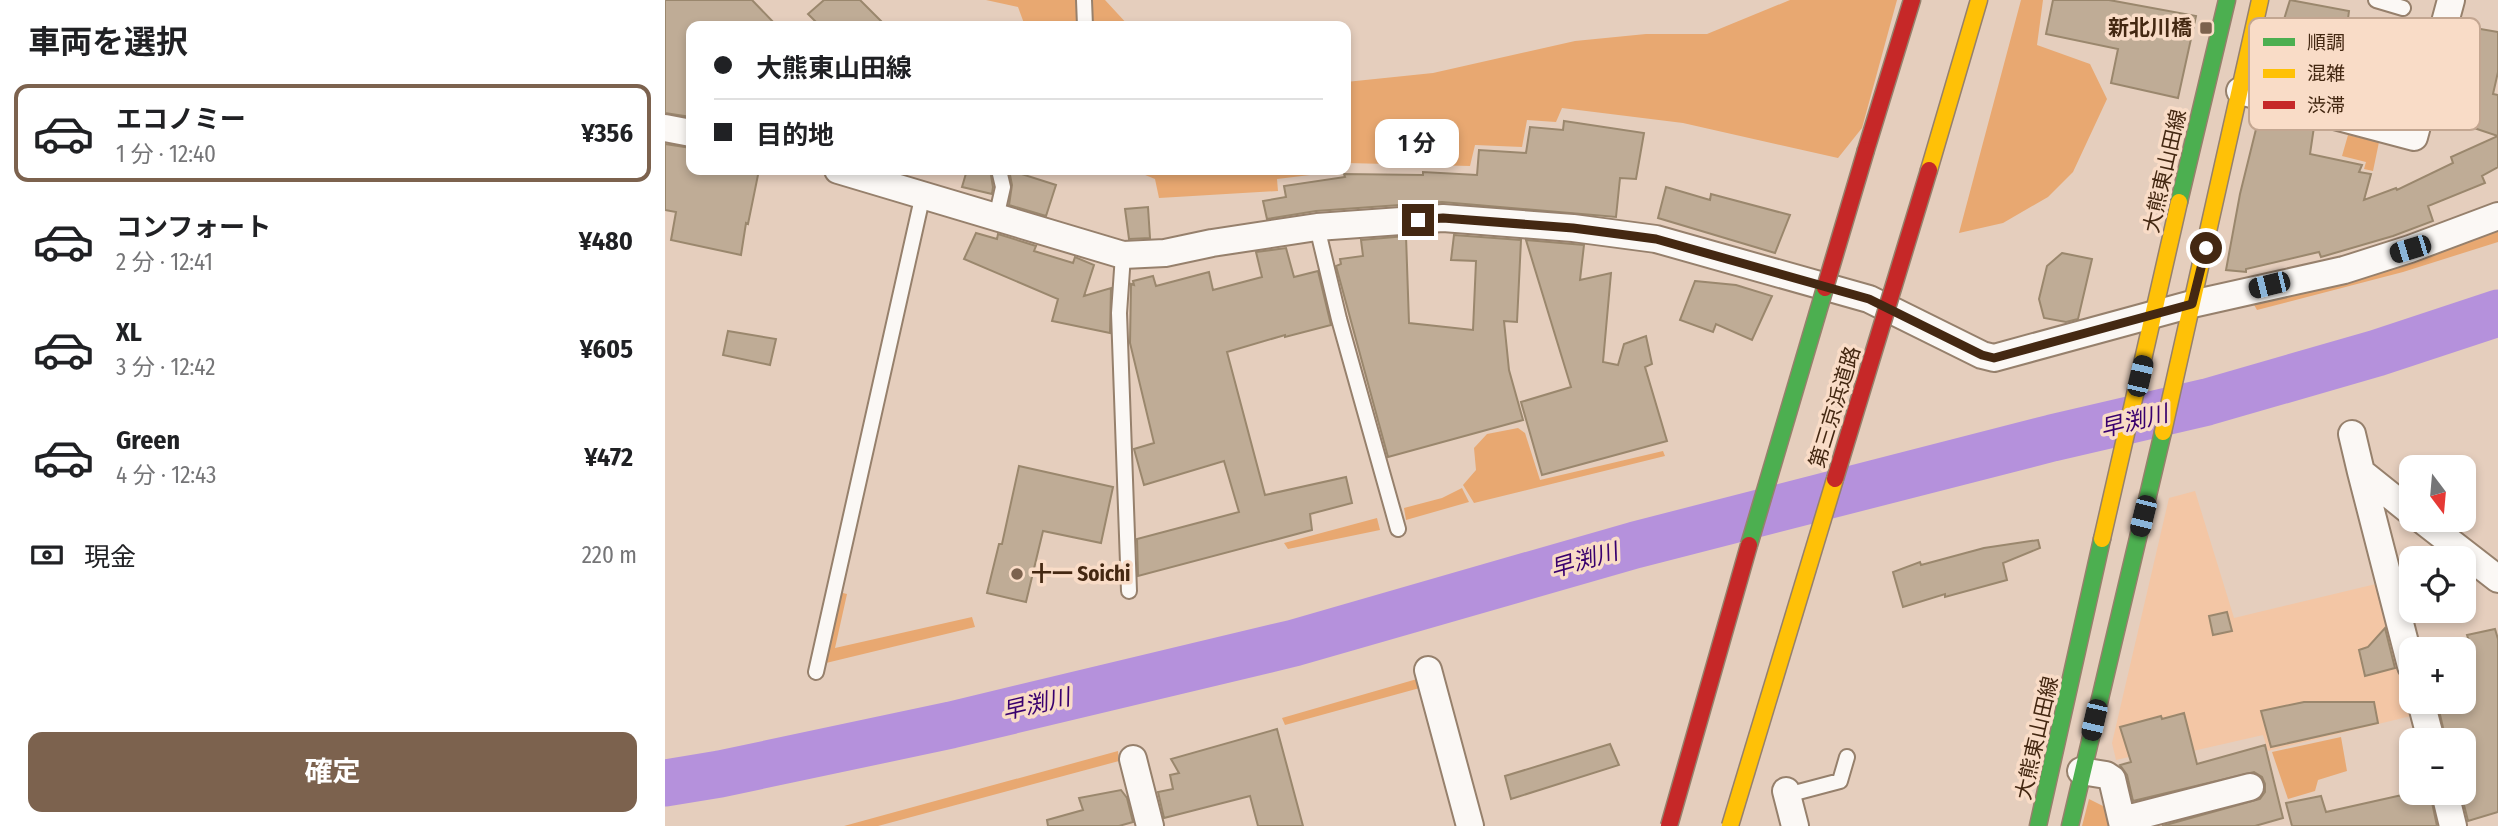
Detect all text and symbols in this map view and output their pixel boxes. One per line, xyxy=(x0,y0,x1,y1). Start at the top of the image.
place label: 新北川橋 xyxy=(2108,15,2192,41)
legend xyxy=(2249,18,2480,130)
marker: 新北川橋 xyxy=(2198,20,2214,36)
text: 車両を選択 xyxy=(28,23,188,61)
text: 順調 xyxy=(2307,31,2345,54)
text: 大熊東山田線 xyxy=(756,53,912,84)
text: 混雑 xyxy=(2307,62,2345,85)
text: 渋滞 xyxy=(2307,94,2345,117)
icon: car xyxy=(32,102,95,165)
text: エコノミー xyxy=(116,104,246,135)
street label: 大熊東山田線 xyxy=(2138,107,2192,235)
text: ¥356 xyxy=(581,118,633,149)
callout: 1 分 xyxy=(1376,118,1460,168)
text: 目的地 xyxy=(756,120,834,151)
text: 1 分 xyxy=(1398,129,1436,157)
text: 1 分 · 12:40 xyxy=(116,140,216,168)
route end xyxy=(1402,204,1434,236)
icon: car xyxy=(32,210,95,273)
text: コンフォート xyxy=(116,212,271,243)
text: ¥480 xyxy=(579,226,633,257)
route start xyxy=(2190,232,2222,264)
car xyxy=(2387,233,2434,265)
text: 2 分 · 12:41 xyxy=(116,248,213,276)
car xyxy=(2247,270,2292,300)
text: XL xyxy=(116,317,142,348)
icon: car xyxy=(32,318,95,381)
text: ¥605 xyxy=(580,334,633,365)
street label: 第三京浜道路 xyxy=(1804,343,1866,471)
text: 3 分 · 12:42 xyxy=(116,353,215,381)
car xyxy=(2126,353,2155,399)
water label: 早渕川 xyxy=(2097,398,2174,443)
text: Green xyxy=(116,425,180,456)
icon: car xyxy=(32,426,95,489)
text: ¥472 xyxy=(584,442,633,473)
north arrow xyxy=(2399,455,2476,532)
map controls xyxy=(2399,455,2476,805)
text: 4 分 · 12:43 xyxy=(116,461,216,489)
car xyxy=(2128,493,2159,539)
icon: cash xyxy=(28,536,66,574)
water label: 早渕川 xyxy=(1547,536,1624,583)
text: 220 m xyxy=(582,541,637,569)
text: 現金 xyxy=(84,542,136,573)
button: locate xyxy=(2399,546,2476,623)
place label: 十一 Soichi xyxy=(1031,561,1131,587)
marker: 十一 Soichi xyxy=(1009,566,1025,582)
button: + xyxy=(2399,637,2476,714)
street label: 大熊東山田線 xyxy=(2010,674,2064,802)
water label: 早渕川 xyxy=(999,682,1076,725)
car xyxy=(2080,697,2109,743)
button: − xyxy=(2399,728,2476,805)
button: 確定 xyxy=(28,732,637,812)

